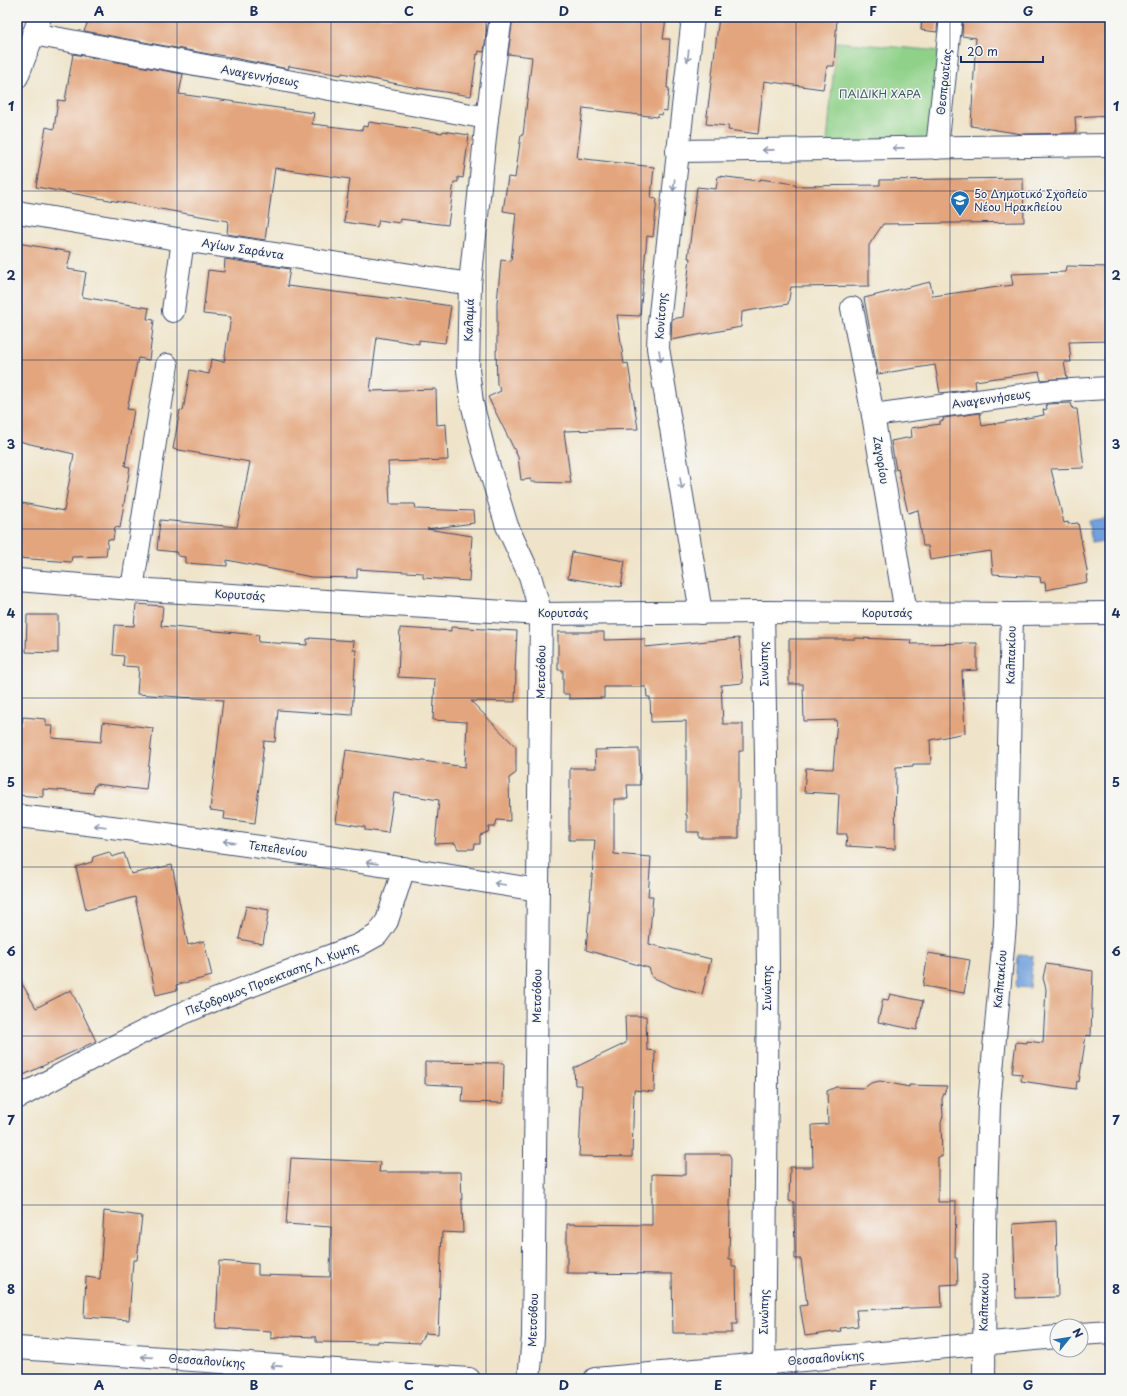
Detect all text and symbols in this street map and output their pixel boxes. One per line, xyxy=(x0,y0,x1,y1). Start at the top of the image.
text: A xyxy=(94,1,104,20)
text: B xyxy=(250,1,259,20)
text: C xyxy=(404,1,414,20)
text: D xyxy=(559,1,569,20)
text: E xyxy=(714,1,722,20)
text: F xyxy=(869,1,877,20)
text: G xyxy=(1023,1,1033,20)
scale bar xyxy=(961,38,1043,64)
text: 20 m xyxy=(967,42,998,60)
street label: Θεσπρωτίας xyxy=(932,48,955,116)
one-way arrow xyxy=(684,49,692,62)
street label: Αναγεννήσεως xyxy=(220,60,301,91)
park label: ΠΑΙΔΙΚΗ ΧΑΡΑ xyxy=(839,85,921,102)
text: 1 xyxy=(8,96,14,115)
text: 1 xyxy=(1113,96,1119,115)
one-way arrow xyxy=(892,144,905,152)
one-way arrow xyxy=(762,146,775,154)
one-way arrow xyxy=(670,178,677,191)
place label: 5ο Δημοτικό Σχολείο Νέου Ηρακλείου xyxy=(974,185,1087,215)
school or university icon: 5ο Δημοτικό Σχολείο Νέου Ηρακλείου xyxy=(949,189,971,217)
street label: Αγίων Σαράντα xyxy=(201,234,285,263)
text: 2 xyxy=(6,265,16,284)
text: 2 xyxy=(1111,265,1121,284)
street label: Κονίτσης xyxy=(650,292,671,340)
street label: Καλαμά xyxy=(459,298,478,342)
one-way arrow xyxy=(656,349,664,362)
street label: Αναγεννήσεως xyxy=(950,385,1032,412)
text: 3 xyxy=(7,434,16,453)
text: 3 xyxy=(1112,434,1121,453)
street label: Ζαγορίου xyxy=(869,435,894,485)
one-way arrow xyxy=(677,477,685,490)
street label: Κορυτσάς xyxy=(214,585,266,604)
text: 4 xyxy=(7,603,16,622)
text: 4 xyxy=(1112,603,1121,622)
street label: Κορυτσάς xyxy=(538,604,589,621)
street label: Κορυτσάς xyxy=(862,604,913,621)
street label: Καλπακίου xyxy=(1001,626,1020,684)
street label: Σινώπης xyxy=(755,641,772,687)
street label: Μετσόβου xyxy=(532,645,549,699)
text: 5 xyxy=(7,772,15,791)
text: 5 xyxy=(1112,772,1120,791)
one-way arrow xyxy=(94,822,107,829)
street label: Τεπελενίου xyxy=(248,836,309,861)
one-way arrow xyxy=(223,838,236,846)
one-way arrow xyxy=(365,859,378,867)
one-way arrow xyxy=(494,880,507,888)
street label: Πεζοδρομος Προεκτασης Λ. Κυμης xyxy=(183,937,361,1020)
text: 6 xyxy=(6,941,16,960)
text: 6 xyxy=(1111,941,1121,960)
street label: Καλπακίου xyxy=(988,949,1011,1009)
street label: Σινώπης xyxy=(758,965,775,1011)
street label: Μετσόβου xyxy=(528,969,545,1023)
text: 7 xyxy=(7,1110,15,1129)
text: 7 xyxy=(1112,1110,1120,1129)
street label: Καλπακίου xyxy=(974,1273,993,1331)
text: 8 xyxy=(7,1279,15,1298)
text: 8 xyxy=(1112,1279,1120,1298)
street label: Σινώπης xyxy=(755,1289,772,1335)
street label: Μετσόβου xyxy=(523,1293,542,1347)
north arrow xyxy=(1049,1318,1089,1358)
text: N xyxy=(1069,1325,1088,1341)
street label: Θεσσαλονίκης xyxy=(787,1346,865,1369)
street label: Θεσσαλονίκης xyxy=(168,1349,246,1372)
one-way arrow xyxy=(141,1353,154,1360)
one-way arrow xyxy=(270,1362,283,1369)
text: A xyxy=(94,1375,104,1394)
text: B xyxy=(250,1375,259,1394)
text: C xyxy=(404,1375,414,1394)
text: D xyxy=(559,1375,569,1394)
text: E xyxy=(714,1375,722,1394)
text: F xyxy=(869,1375,877,1394)
text: G xyxy=(1023,1375,1033,1394)

